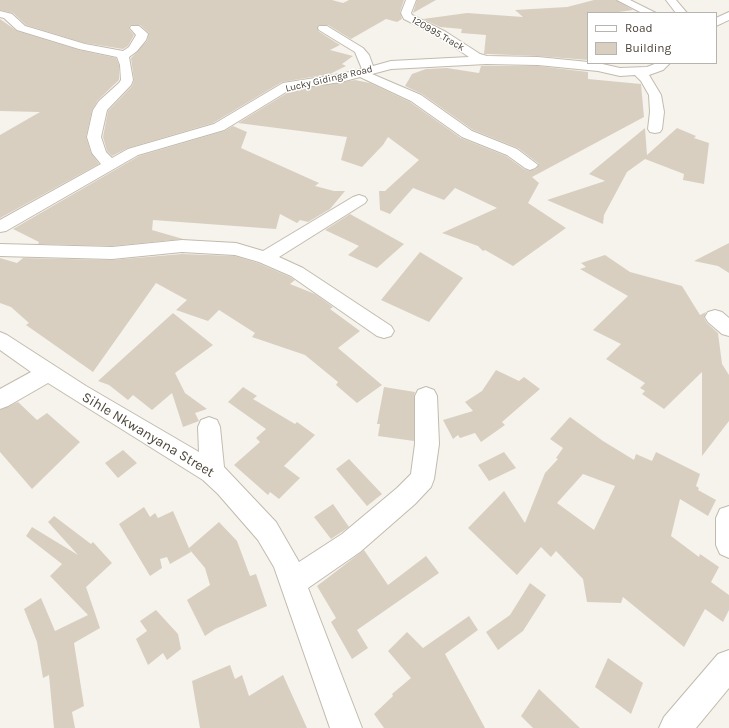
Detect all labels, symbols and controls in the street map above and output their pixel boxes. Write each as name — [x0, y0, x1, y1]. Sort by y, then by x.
legend — [587, 12, 717, 64]
street label: 120995 Track — [410, 14, 466, 54]
text: Road — [625, 21, 653, 35]
text: Building — [625, 41, 671, 55]
street label: Lucky Gidinga Road — [284, 63, 374, 95]
street label: Sihle Nkwanyana Street — [79, 389, 217, 481]

